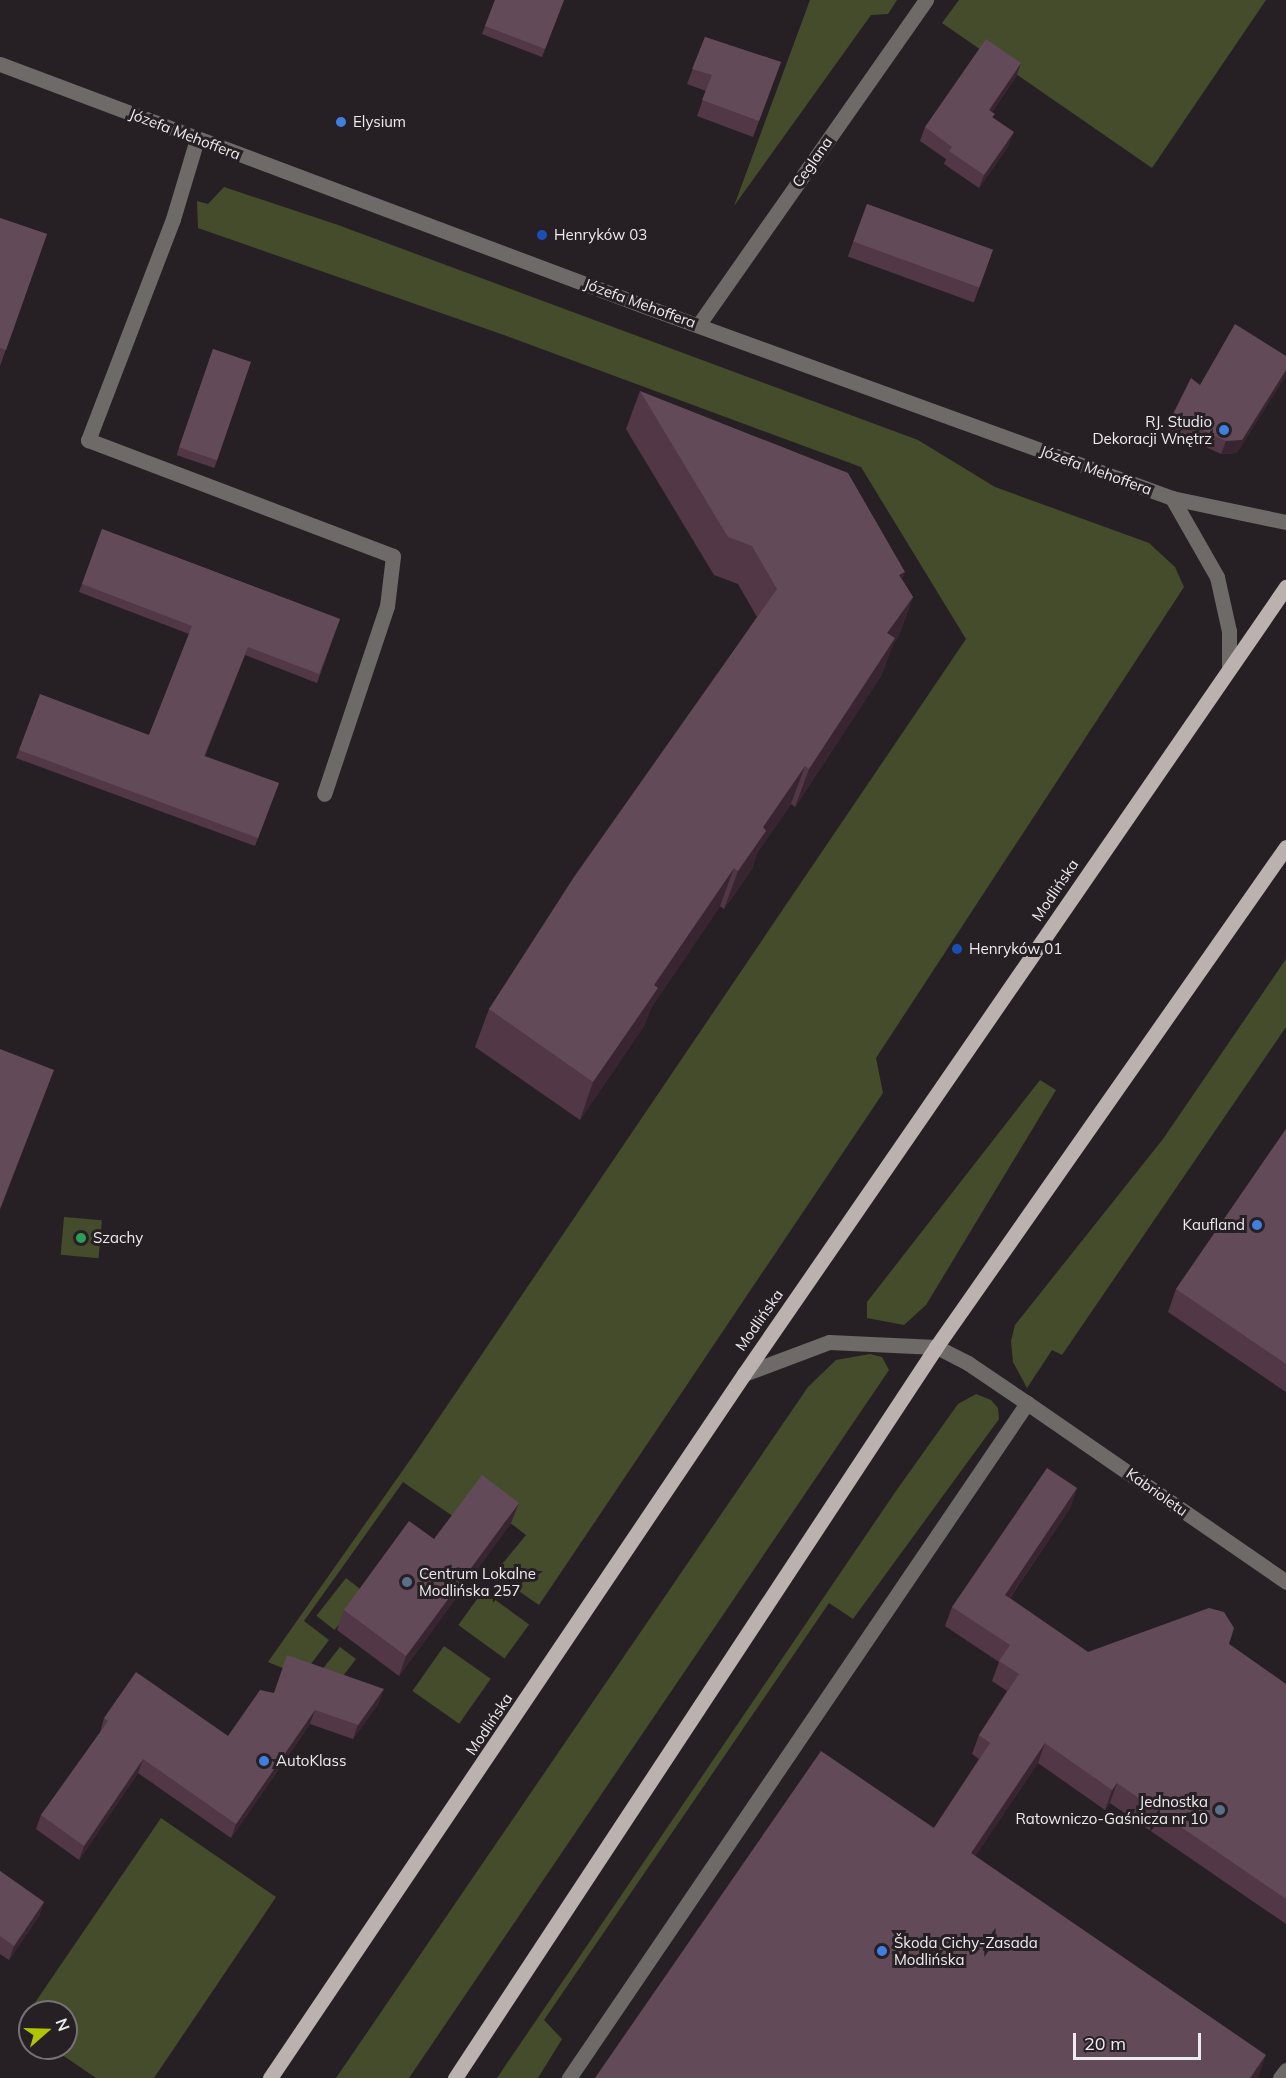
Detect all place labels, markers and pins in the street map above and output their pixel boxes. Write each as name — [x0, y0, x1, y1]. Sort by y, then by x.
place label: Elysium — [353, 113, 406, 131]
marker: Elysium — [334, 115, 348, 129]
place label: Henryków 03 — [554, 226, 647, 244]
marker: Henryków 03 — [535, 228, 549, 242]
place label: RJ. Studio Dekoracji Wnętrz — [1092, 412, 1212, 447]
marker: RJ. Studio Dekoracji Wnętrz — [1217, 423, 1231, 437]
place label: Henryków 01 — [969, 940, 1062, 958]
marker: Henryków 01 — [950, 942, 964, 956]
place label: Kaufland — [1182, 1216, 1245, 1234]
marker: Kaufland — [1250, 1218, 1264, 1232]
place label: Szachy — [93, 1229, 143, 1247]
marker: Szachy — [74, 1231, 88, 1245]
place label: Centrum Lokalne Modlińska 257 — [419, 1564, 536, 1599]
marker: Centrum Lokalne Modlińska 257 — [400, 1575, 414, 1589]
place label: AutoKlass — [276, 1752, 346, 1770]
marker: AutoKlass — [257, 1754, 271, 1768]
place label: Jednostka Ratowniczo-Gaśnicza nr 10 — [1015, 1792, 1208, 1827]
marker: Jednostka Ratowniczo-Gaśnicza nr 10 — [1213, 1803, 1227, 1817]
place label: Škoda Cichy-Zasada Modlińska — [894, 1933, 1038, 1968]
marker: Škoda Cichy-Zasada Modlińska — [875, 1944, 889, 1958]

